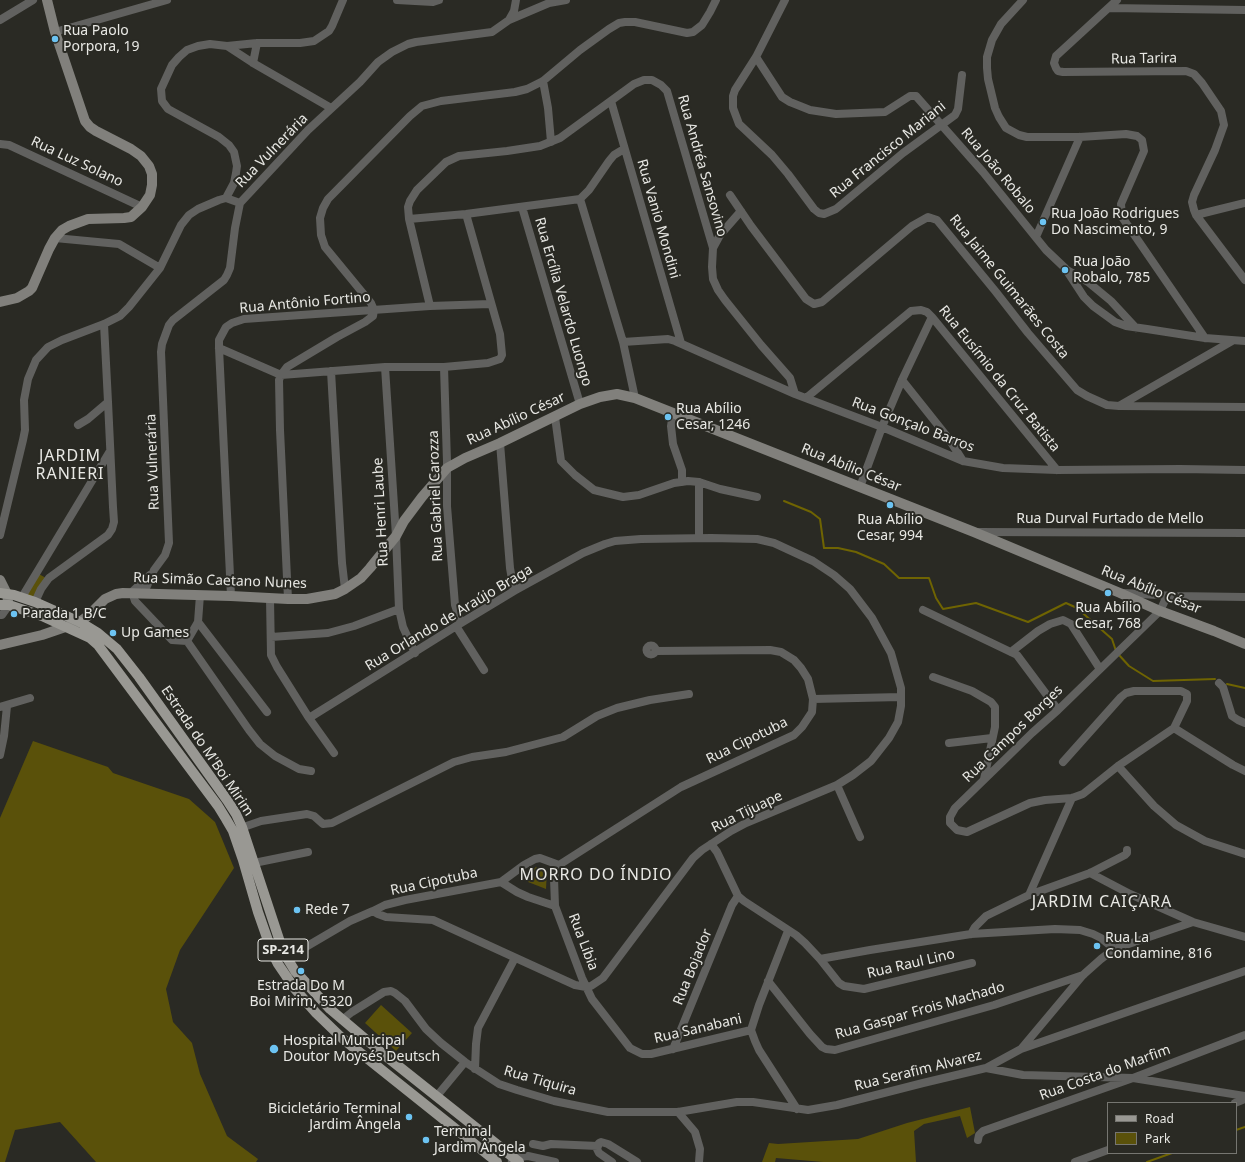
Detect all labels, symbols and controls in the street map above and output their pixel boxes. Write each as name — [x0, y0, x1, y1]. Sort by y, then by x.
place label: Rua Paolo Porpora, 19 — [63, 23, 140, 56]
marker: Rua Paolo Porpora, 19 — [50, 34, 60, 44]
street label: Rua Tarira — [1111, 50, 1177, 68]
street label: Rua Andréa Sansovino — [674, 93, 730, 239]
street label: Rua Francisco Mariani — [827, 98, 949, 202]
street label: Rua Vulnerária — [232, 110, 312, 192]
street label: Rua João Robalo — [957, 125, 1039, 217]
street label: Rua Luz Solano — [28, 133, 126, 191]
street label: Rua Vanio Mondini — [633, 157, 683, 281]
place label: Rua João Rodrigues Do Nascimento, 9 — [1051, 206, 1179, 238]
street label: Rua Jaime Guimarães Costa — [946, 211, 1072, 363]
street label: Rua Ercília Velardo Luongo — [531, 216, 595, 388]
marker: Rua João Rodrigues Do Nascimento, 9 — [1038, 217, 1048, 227]
place label: Rua João Robalo, 785 — [1073, 254, 1150, 286]
marker: Rua João Robalo, 785 — [1060, 265, 1070, 275]
street label: Rua Antônio Fortino — [239, 289, 371, 317]
street label: Rua Eusímio da Cruz Batista — [935, 303, 1063, 455]
street label: Rua Abílio César — [464, 389, 568, 449]
street label: Rua Gonçalo Barros — [849, 394, 977, 456]
place label: Rua Abílio Cesar, 1246 — [676, 401, 750, 434]
marker: Rua Abílio Cesar, 1246 — [663, 412, 673, 422]
street label: Rua Vulnerária — [143, 413, 163, 511]
street label: Rua Gabriel Carozza — [425, 430, 447, 562]
street label: Rua Abílio César — [799, 440, 903, 496]
district label: JARDIM RANIERI — [35, 446, 105, 484]
street label: Rua Henri Laube — [370, 457, 392, 567]
marker: Rua Abílio Cesar, 994 — [885, 500, 895, 510]
street label: Rua Durval Furtado de Mello — [1016, 511, 1204, 527]
place label: Rua Abílio Cesar, 994 — [857, 512, 923, 544]
street label: Rua Orlando de Araújo Braga — [362, 561, 536, 675]
street label: Rua Abílio César — [1099, 562, 1203, 618]
street label: Rua Simão Caetano Nunes — [133, 570, 307, 592]
marker: Rua Abílio Cesar, 768 — [1103, 588, 1113, 598]
place label: Rua Abílio Cesar, 768 — [1075, 600, 1141, 632]
place label: Parada 1 B/C — [22, 606, 107, 622]
marker: Parada 1 B/C — [9, 609, 19, 619]
place label: Up Games — [121, 625, 189, 641]
marker: Up Games — [108, 628, 118, 638]
street label: Rua Campos Borges — [960, 682, 1066, 786]
street label: Estrada do M'Boi Mirim — [157, 683, 257, 819]
street label: Rua Cipotuba — [704, 714, 790, 768]
street label: Rua Tijuape — [709, 788, 785, 836]
street label: Rua Cipotuba — [389, 865, 479, 899]
district label: MORRO DO ÍNDIO — [519, 865, 673, 885]
district label: JARDIM CAIÇARA — [1032, 892, 1172, 912]
place label: Rede 7 — [305, 902, 350, 918]
marker: Rede 7 — [292, 905, 302, 915]
street label: Rua Líbia — [564, 911, 602, 973]
street label: Rua Bojador — [670, 926, 716, 1008]
place label: Rua La Condamine, 816 — [1105, 930, 1212, 962]
road number: SP-214 — [258, 939, 308, 961]
marker: Rua La Condamine, 816 — [1092, 941, 1102, 951]
street label: Rua Raul Lino — [866, 946, 956, 982]
marker: Estrada Do M Boi Mirim, 5320 — [296, 966, 306, 976]
place label: Estrada Do M Boi Mirim, 5320 — [249, 978, 353, 1010]
street label: Rua Gaspar Frois Machado — [833, 979, 1007, 1043]
street label: Rua Sanabani — [652, 1011, 744, 1047]
place label: Hospital Municipal Doutor Moysés Deutsch — [283, 1033, 440, 1066]
street label: Rua Costa do Marfim — [1037, 1042, 1173, 1104]
marker: Hospital Municipal Doutor Moysés Deutsch — [268, 1043, 280, 1055]
street label: Rua Serafim Alvarez — [853, 1047, 983, 1095]
street label: Rua Tiquira — [502, 1063, 578, 1099]
place label: Bicicletário Terminal Jardim Ângela — [268, 1101, 401, 1134]
legend — [1107, 1102, 1237, 1154]
text: Road — [1145, 1110, 1174, 1127]
marker: Bicicletário Terminal Jardim Ângela — [404, 1112, 414, 1122]
place label: Terminal Jardim Ângela — [434, 1124, 526, 1156]
text: Park — [1145, 1130, 1170, 1147]
marker: Terminal Jardim Ângela — [421, 1135, 431, 1145]

